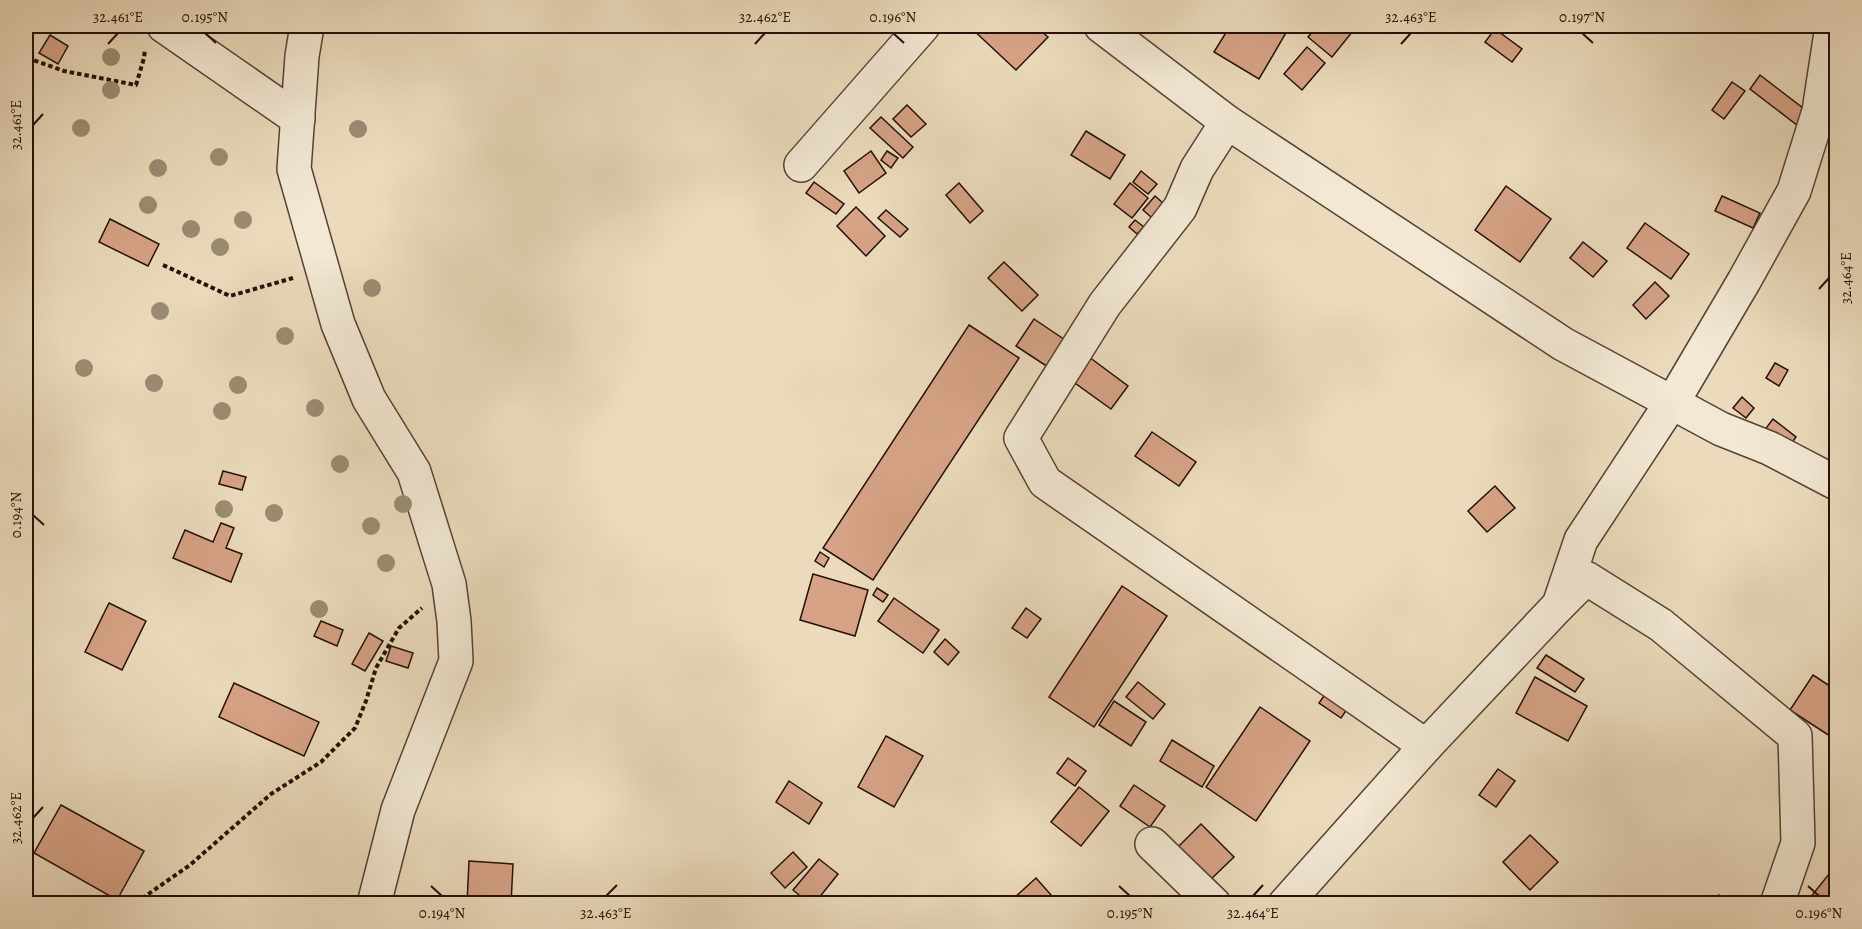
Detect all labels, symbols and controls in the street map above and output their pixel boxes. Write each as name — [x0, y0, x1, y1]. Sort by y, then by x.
text: 32.461°E — [93, 7, 143, 27]
text: 0.195°N — [182, 7, 228, 27]
text: 32.462°E — [739, 7, 791, 27]
text: 0.196°N — [870, 7, 917, 27]
text: 32.463°E — [1385, 7, 1437, 27]
text: 0.197°N — [1559, 7, 1605, 27]
text: 32.461°E — [6, 100, 26, 150]
text: 32.464°E — [1836, 252, 1856, 304]
text: 0.194°N — [6, 491, 26, 538]
text: 32.462°E — [6, 792, 26, 844]
text: 0.194°N — [419, 903, 466, 923]
text: 32.463°E — [580, 903, 632, 923]
text: 0.195°N — [1107, 903, 1153, 923]
text: 32.464°E — [1227, 903, 1279, 923]
text: 0.196°N — [1796, 903, 1843, 923]

